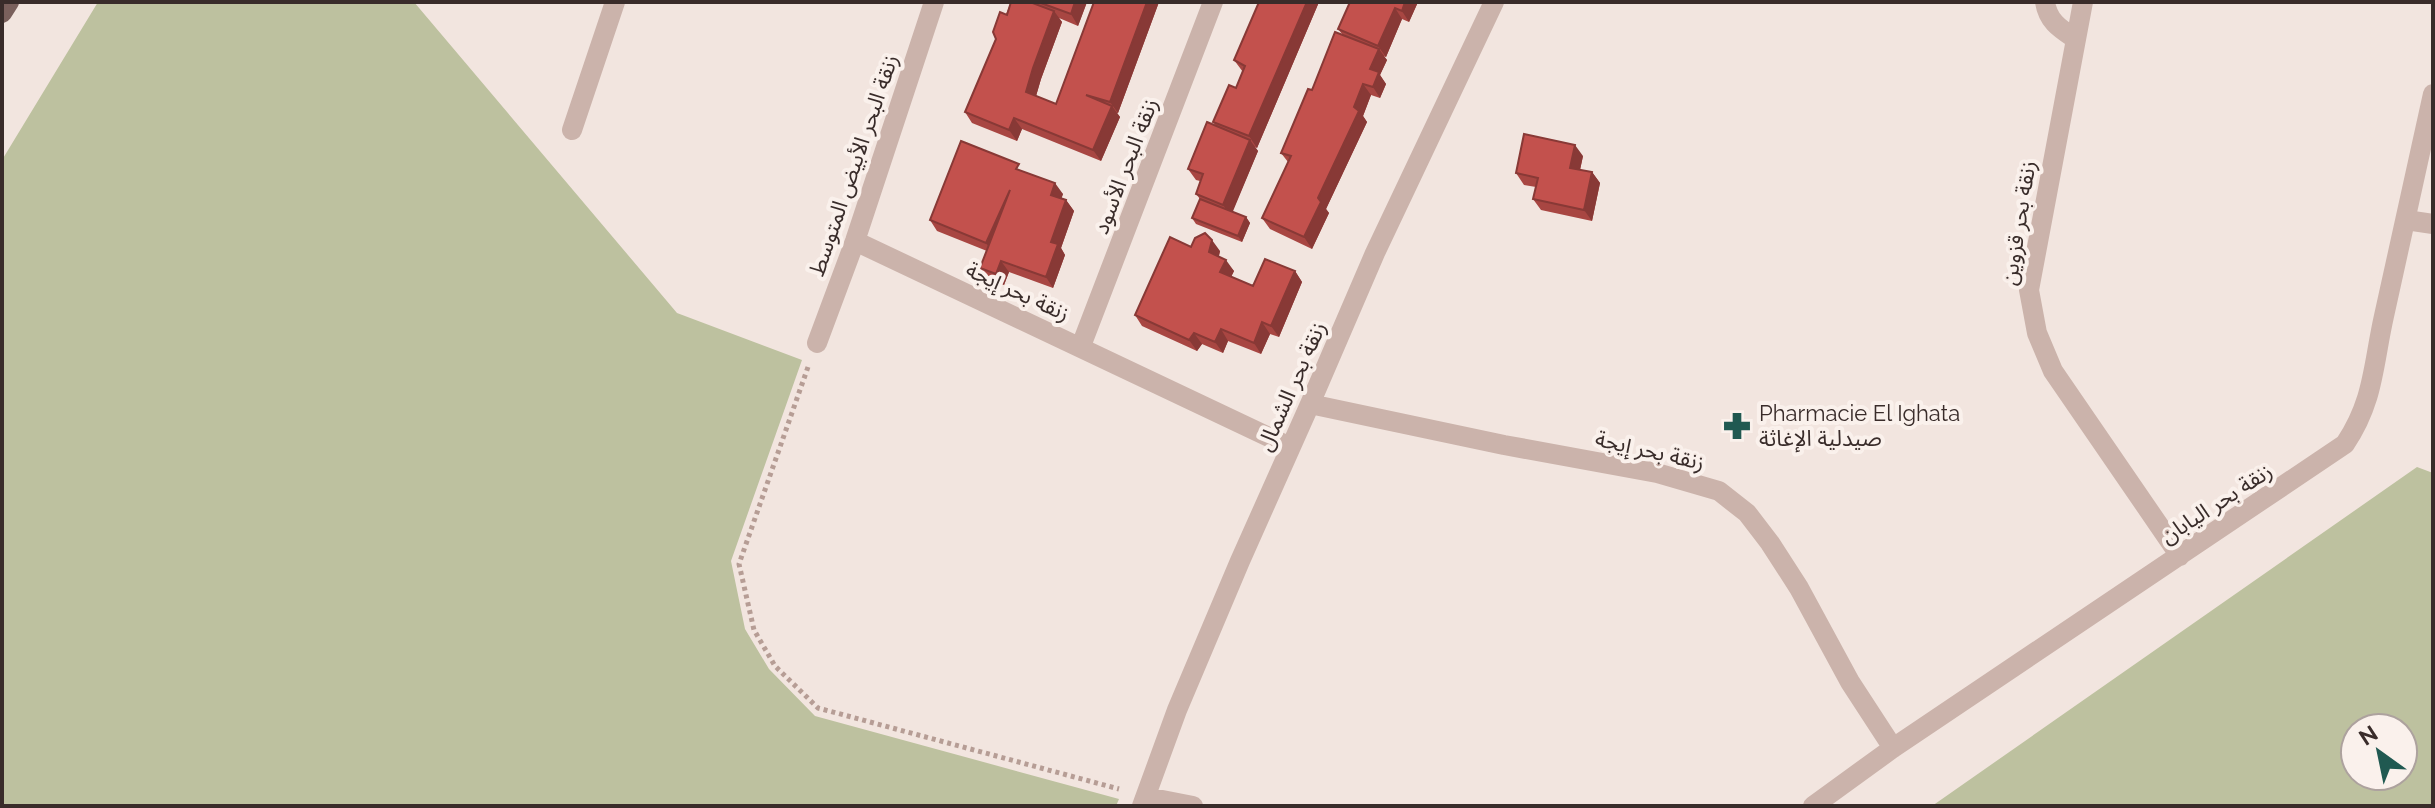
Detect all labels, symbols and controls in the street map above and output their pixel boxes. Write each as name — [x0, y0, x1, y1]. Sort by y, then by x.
street label: زنقة البحر الأبيض المتوسط — [803, 51, 904, 280]
street label: زنقة البحر الأسود — [1087, 94, 1164, 238]
street label: زنقة بحر قزوين — [1995, 159, 2042, 287]
street label: زنقة بحر إيجة — [961, 256, 1074, 328]
street label: زنقة بحر الشمال — [1251, 317, 1332, 455]
place label: Pharmacie El Ighata صيدلية الإغاثة — [1759, 400, 1960, 453]
pharmacy icon: Pharmacie El Ighata صيدلية الإغاثة — [1722, 411, 1752, 441]
street label: زنقة بحر إيجة — [1592, 425, 1707, 477]
street label: زنقة بحر اليابان — [2155, 457, 2277, 550]
north arrow — [2339, 712, 2419, 792]
text: N — [2354, 720, 2382, 751]

